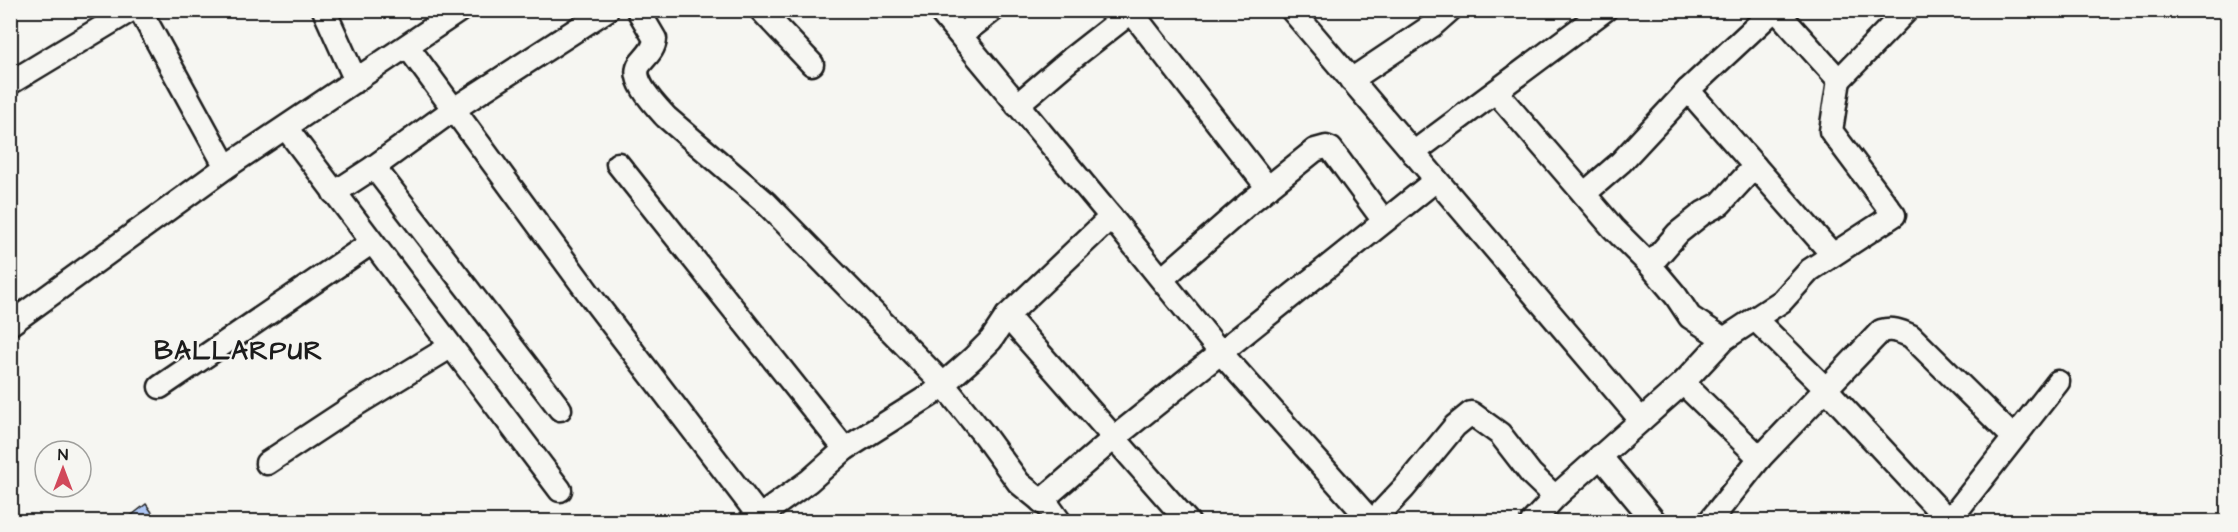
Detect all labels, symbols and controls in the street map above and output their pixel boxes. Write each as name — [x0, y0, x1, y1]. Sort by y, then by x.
district label: BALLARPUR — [154, 333, 324, 369]
north arrow — [33, 439, 93, 499]
text: N — [58, 444, 68, 466]

